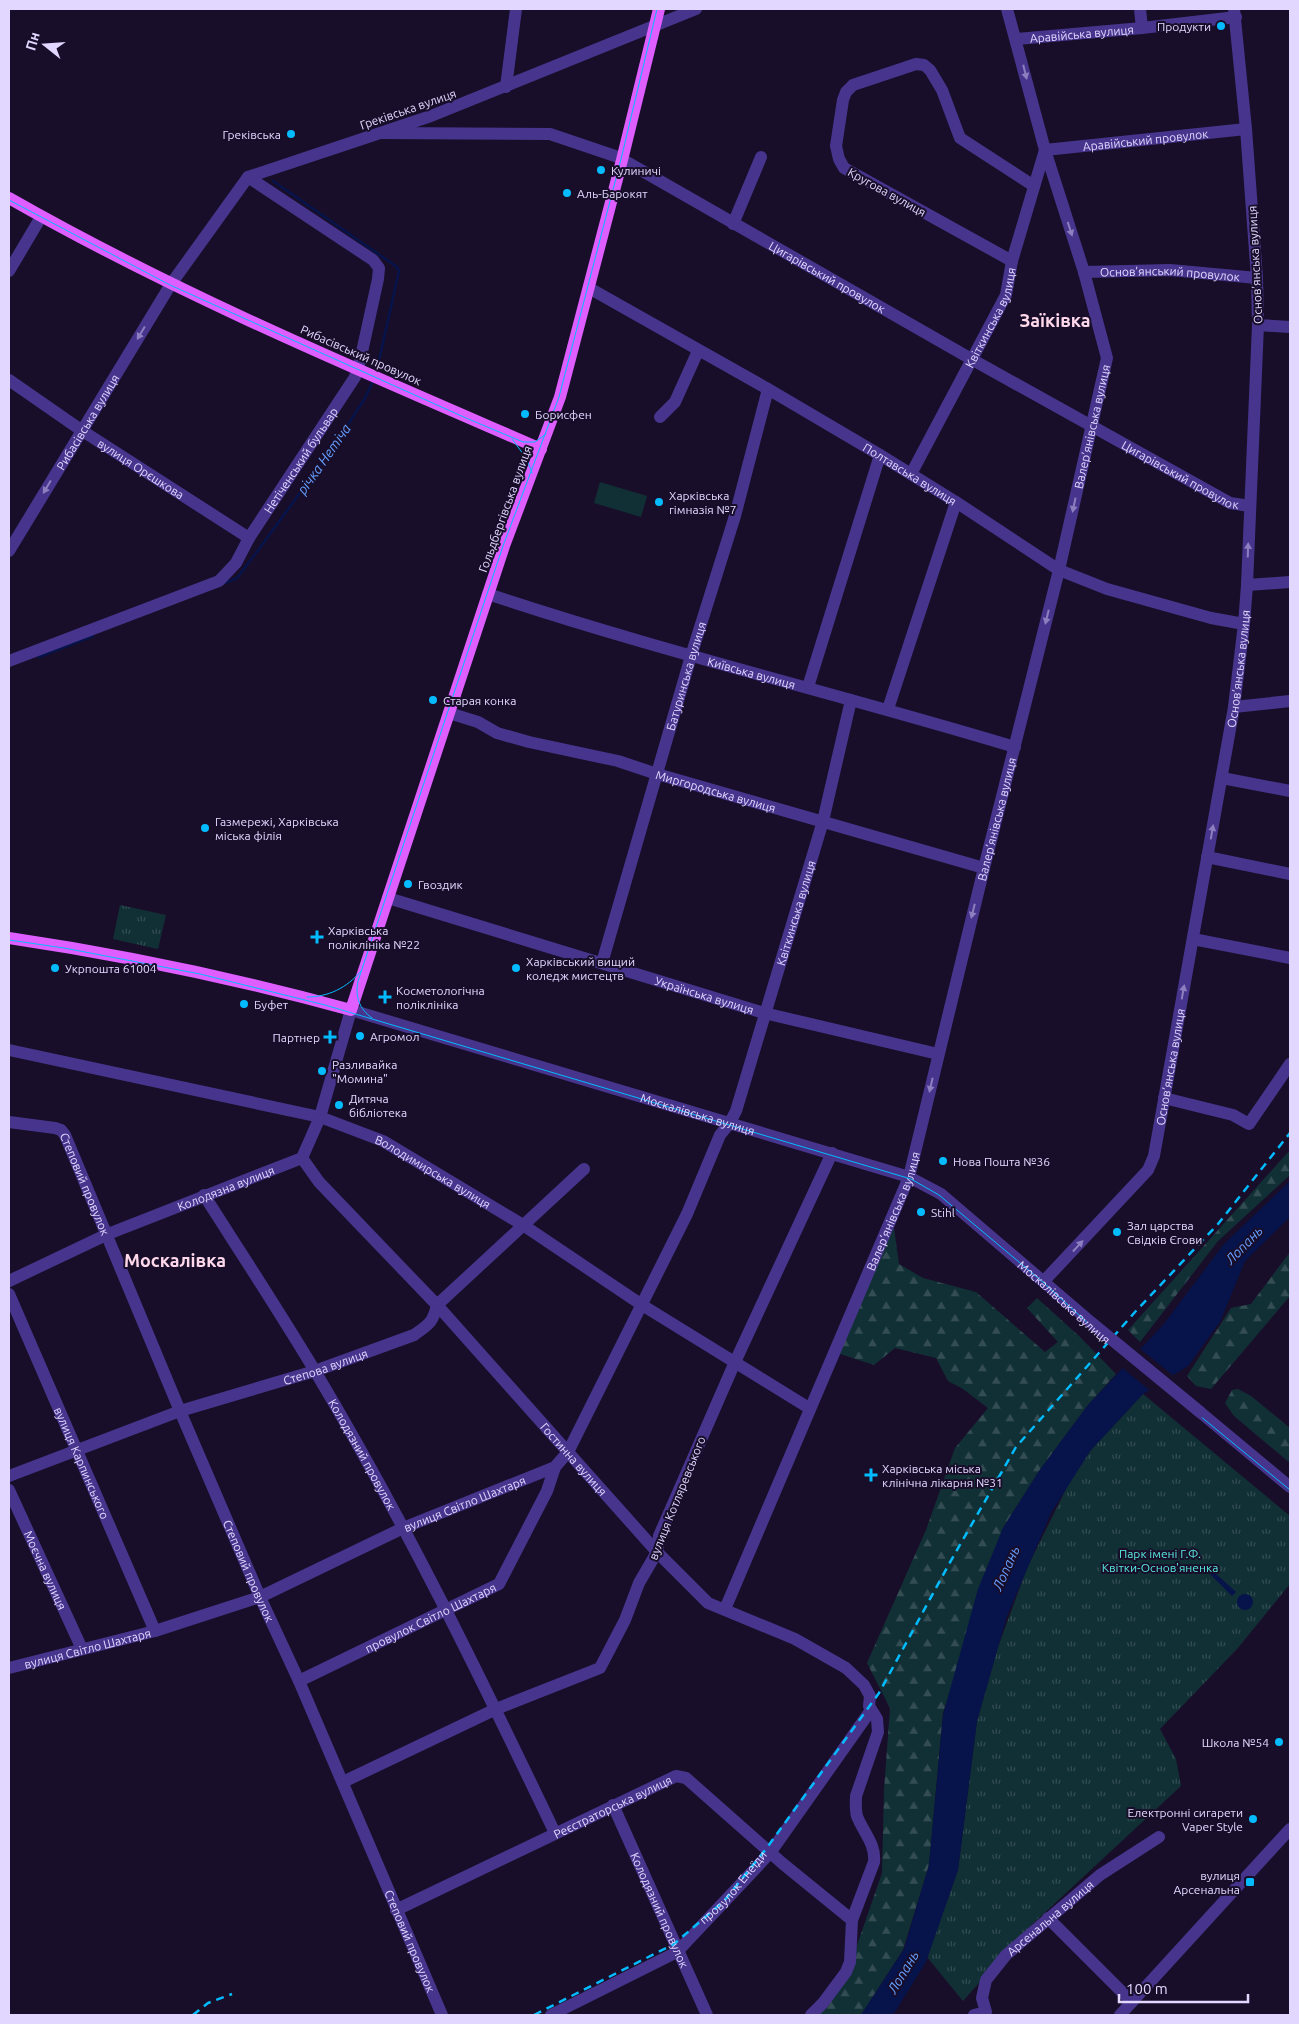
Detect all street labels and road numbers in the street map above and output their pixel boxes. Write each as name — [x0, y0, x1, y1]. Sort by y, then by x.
street label: Аравійська вулиця — [1029, 22, 1134, 44]
street label: Греківська вулиця — [358, 86, 458, 132]
street label: Аравійський провулок — [1082, 126, 1209, 153]
street label: Кругова вулиця — [846, 165, 928, 219]
street label: Основ’янська вулиця — [1245, 206, 1265, 324]
street label: Цигарівський провулок — [767, 238, 888, 315]
street label: Основ’янський провулок — [1100, 263, 1240, 283]
street label: Квіткинська вулиця — [962, 266, 1017, 370]
street label: Рибасівський провулок — [299, 322, 423, 388]
street label: Валер’янівська вулиця — [1071, 363, 1112, 490]
street label: Рибасівська вулиця — [53, 372, 121, 472]
street label: Нетіченський бульвар — [261, 405, 340, 515]
street label: вулиця Орєшкова — [95, 436, 187, 501]
street label: Цигарівський провулок — [1120, 438, 1240, 511]
street label: Полтавська вулиця — [861, 440, 959, 507]
street label: Гольдбергівська вулиця — [476, 444, 534, 574]
street label: Основ’янська вулиця — [1224, 609, 1252, 728]
street label: Батуринська вулиця — [663, 620, 708, 732]
street label: Київська вулиця — [706, 654, 797, 691]
street label: Валер’янівська вулиця — [975, 756, 1018, 882]
street label: Миргородська вулиця — [654, 768, 777, 814]
street label: Квіткинська вулиця — [774, 859, 817, 967]
street label: Українська вулиця — [654, 974, 756, 1016]
street label: Основ’янська вулиця — [1153, 1007, 1187, 1126]
street label: Москалівська вулиця — [639, 1091, 756, 1137]
street label: Степовий провулок — [58, 1131, 112, 1237]
street label: Володимирська вулиця — [373, 1132, 493, 1211]
street label: Валер’янівська вулиця — [863, 1150, 921, 1272]
street label: Колодязна вулиця — [175, 1163, 276, 1213]
street label: Москалівська вулиця — [1016, 1258, 1113, 1346]
street label: Степова вулиця — [282, 1346, 369, 1387]
street label: Колодязний провулок — [326, 1397, 399, 1512]
street label: вулиця Карпинського — [52, 1405, 112, 1521]
street label: Гостинна вулиця — [538, 1420, 610, 1498]
street label: вулиця Котляревського — [646, 1434, 708, 1562]
street label: вулиця Світло Шахтаря — [402, 1473, 527, 1534]
street label: Степовий провулок — [221, 1518, 277, 1624]
street label: Моєчна вулиця — [22, 1528, 69, 1611]
street label: провулок Світло Шахтаря — [363, 1580, 498, 1655]
street label: вулиця Світло Шахтаря — [23, 1626, 152, 1670]
street label: Реєстраторська вулиця — [551, 1773, 674, 1840]
street label: провулок Енеїди — [696, 1848, 769, 1926]
street label: Колодязний провулок — [629, 1850, 691, 1970]
street label: Арсенальна вулиця — [1004, 1877, 1096, 1958]
street label: Степовий провулок — [383, 1888, 438, 1994]

